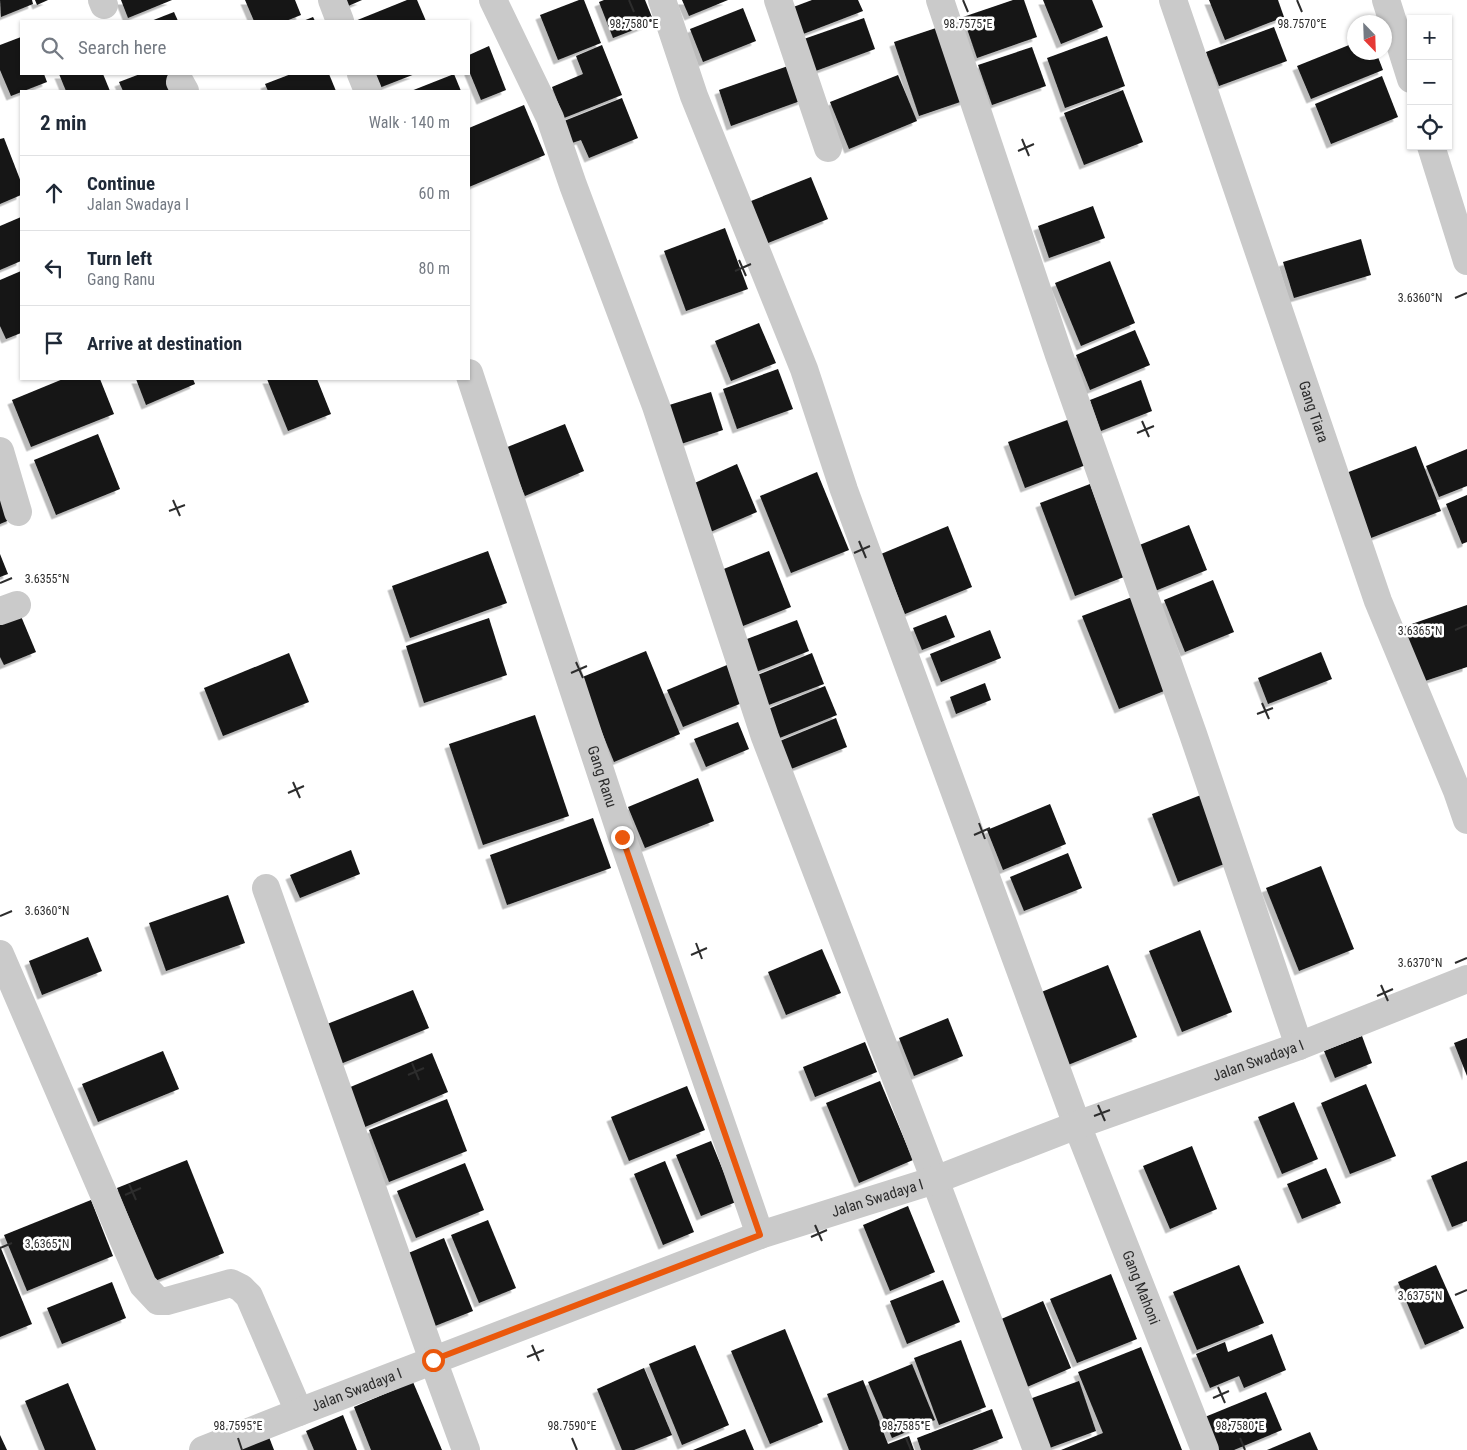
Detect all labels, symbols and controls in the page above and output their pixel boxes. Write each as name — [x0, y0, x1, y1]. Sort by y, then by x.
north arrow — [1347, 15, 1392, 60]
map controls — [1407, 15, 1452, 150]
button: + — [1407, 15, 1452, 60]
text: 98.7580°E — [609, 17, 659, 31]
text: 98.7575°E — [943, 17, 993, 31]
text: 98.7570°E — [1277, 17, 1327, 31]
search box — [20, 20, 470, 75]
icon: search — [38, 34, 66, 62]
text: Search here — [78, 36, 166, 59]
button: − — [1407, 60, 1452, 105]
button: locate — [1407, 105, 1452, 150]
text: 2 min — [40, 111, 87, 135]
text: Walk · 140 m — [369, 113, 450, 132]
text: Continue — [87, 172, 155, 195]
icon: ahead — [40, 179, 68, 207]
text: 60 m — [418, 184, 450, 203]
text: Jalan Swadaya I — [87, 195, 189, 214]
text: Turn left — [87, 247, 152, 270]
icon: left — [40, 254, 68, 282]
text: 80 m — [418, 259, 450, 278]
text: Gang Ranu — [87, 270, 155, 289]
text: 3.6360°N — [1398, 291, 1442, 305]
icon: arrive — [40, 329, 68, 357]
text: Arrive at destination — [87, 332, 242, 355]
street label: Gang Tiara — [1295, 379, 1332, 445]
text: 3.6355°N — [25, 572, 69, 586]
text: 3.6365°N — [1398, 624, 1442, 638]
street label: Gang Ranu — [584, 743, 621, 810]
route end — [611, 826, 634, 849]
text: 3.6360°N — [25, 904, 69, 918]
text: 3.6370°N — [1398, 956, 1442, 970]
street label: Jalan Swadaya I — [1210, 1036, 1306, 1085]
street label: Jalan Swadaya I — [829, 1175, 926, 1221]
text: 3.6365°N — [25, 1237, 69, 1251]
street label: Gang Mahoni — [1118, 1248, 1164, 1327]
text: 3.6375°N — [1398, 1289, 1442, 1303]
route start — [422, 1349, 445, 1372]
street label: Jalan Swadaya I — [309, 1364, 404, 1415]
text: 98.7595°E — [213, 1419, 263, 1433]
text: 98.7590°E — [547, 1419, 597, 1433]
text: 98.7585°E — [881, 1419, 931, 1433]
text: 98.7580°E — [1215, 1419, 1265, 1433]

